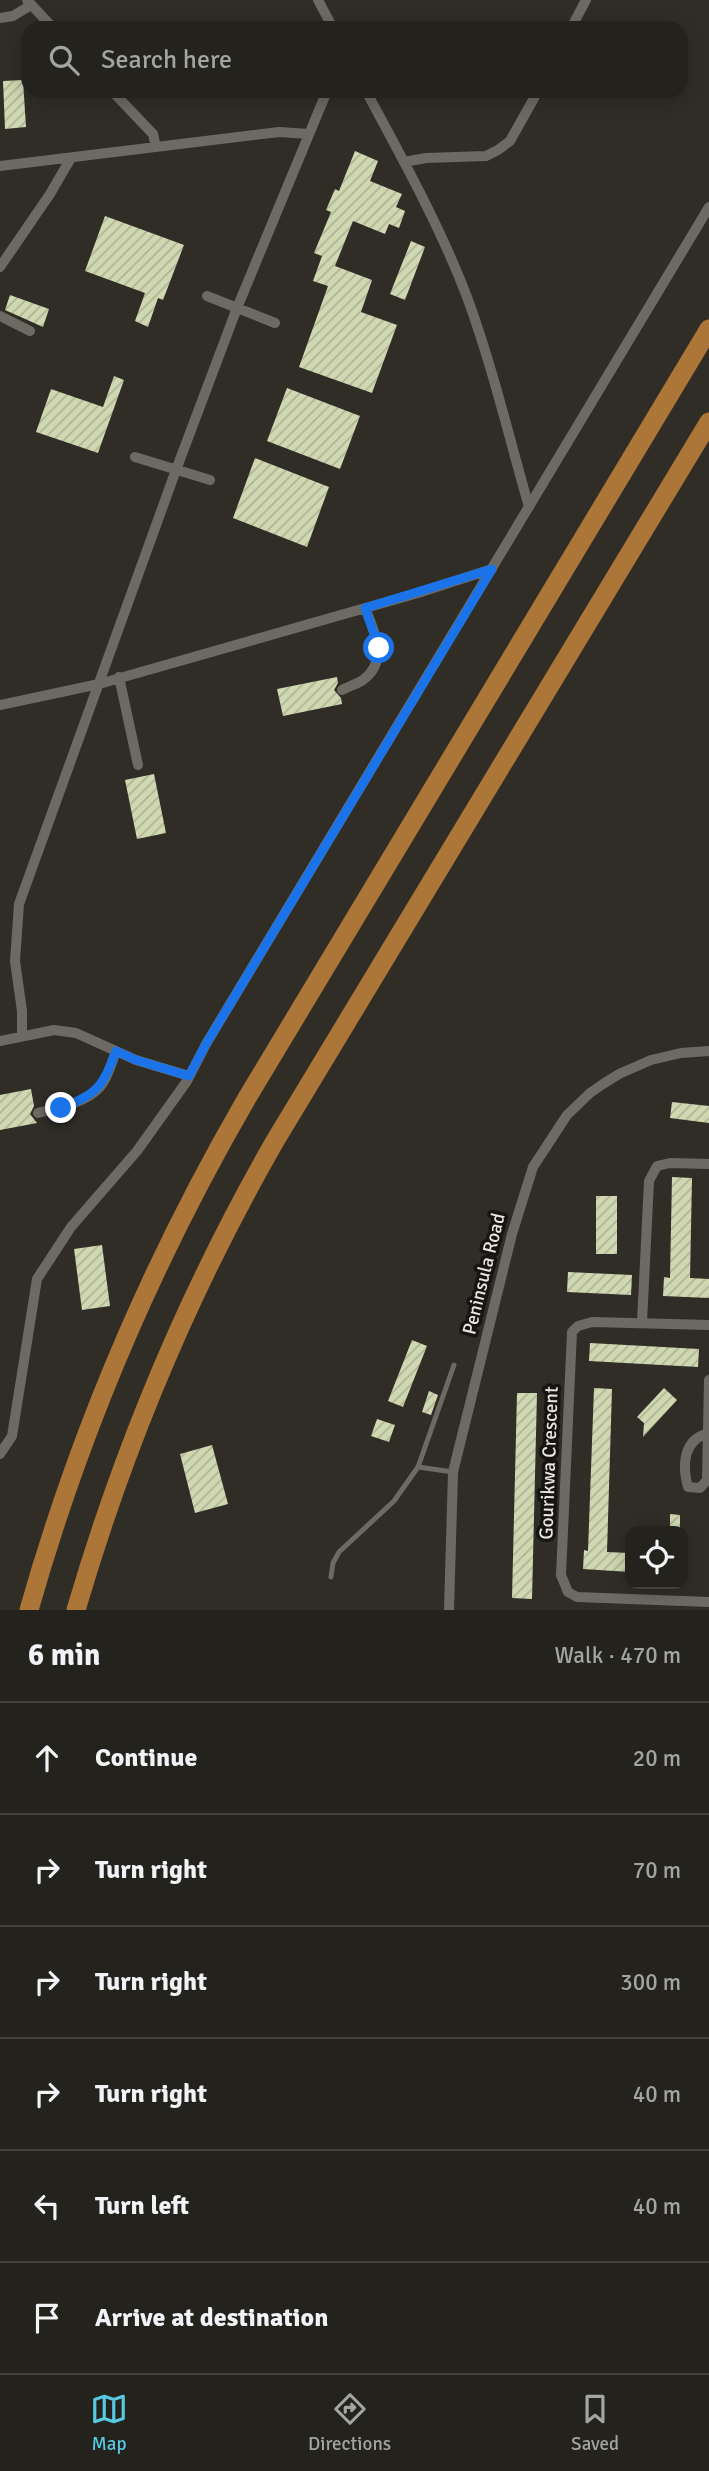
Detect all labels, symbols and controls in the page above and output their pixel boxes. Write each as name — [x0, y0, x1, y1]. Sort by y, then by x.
search box — [21, 21, 688, 98]
icon: search — [45, 41, 83, 79]
text: Search here — [101, 44, 232, 76]
route start — [363, 632, 394, 663]
route end — [45, 1092, 76, 1123]
street label: Peninsula Road — [457, 1211, 511, 1337]
street label: Gourikwa Crescent — [534, 1386, 564, 1540]
map controls — [625, 1526, 688, 1589]
button: locate — [625, 1526, 688, 1589]
text: 6 min — [28, 1637, 100, 1674]
text: Walk · 470 m — [555, 1641, 681, 1670]
icon: ahead — [28, 1739, 66, 1777]
text: Continue — [95, 1742, 197, 1774]
text: 20 m — [633, 1744, 681, 1773]
icon: right — [28, 1851, 66, 1889]
text: Turn right — [95, 1854, 207, 1886]
text: 70 m — [633, 1856, 681, 1885]
icon: right — [28, 1963, 66, 2001]
text: Turn right — [95, 1966, 207, 1998]
text: 300 m — [620, 1968, 681, 1997]
icon: right — [28, 2075, 66, 2113]
text: Turn right — [95, 2078, 207, 2110]
text: 40 m — [633, 2080, 681, 2109]
icon: left — [28, 2187, 66, 2225]
text: Turn left — [95, 2190, 189, 2222]
text: 40 m — [633, 2192, 681, 2221]
icon: arrive — [28, 2299, 66, 2337]
text: Arrive at destination — [95, 2302, 328, 2334]
tab: Map — [90, 2390, 128, 2456]
tab: Directions — [308, 2390, 391, 2456]
tab: Saved — [571, 2390, 619, 2456]

